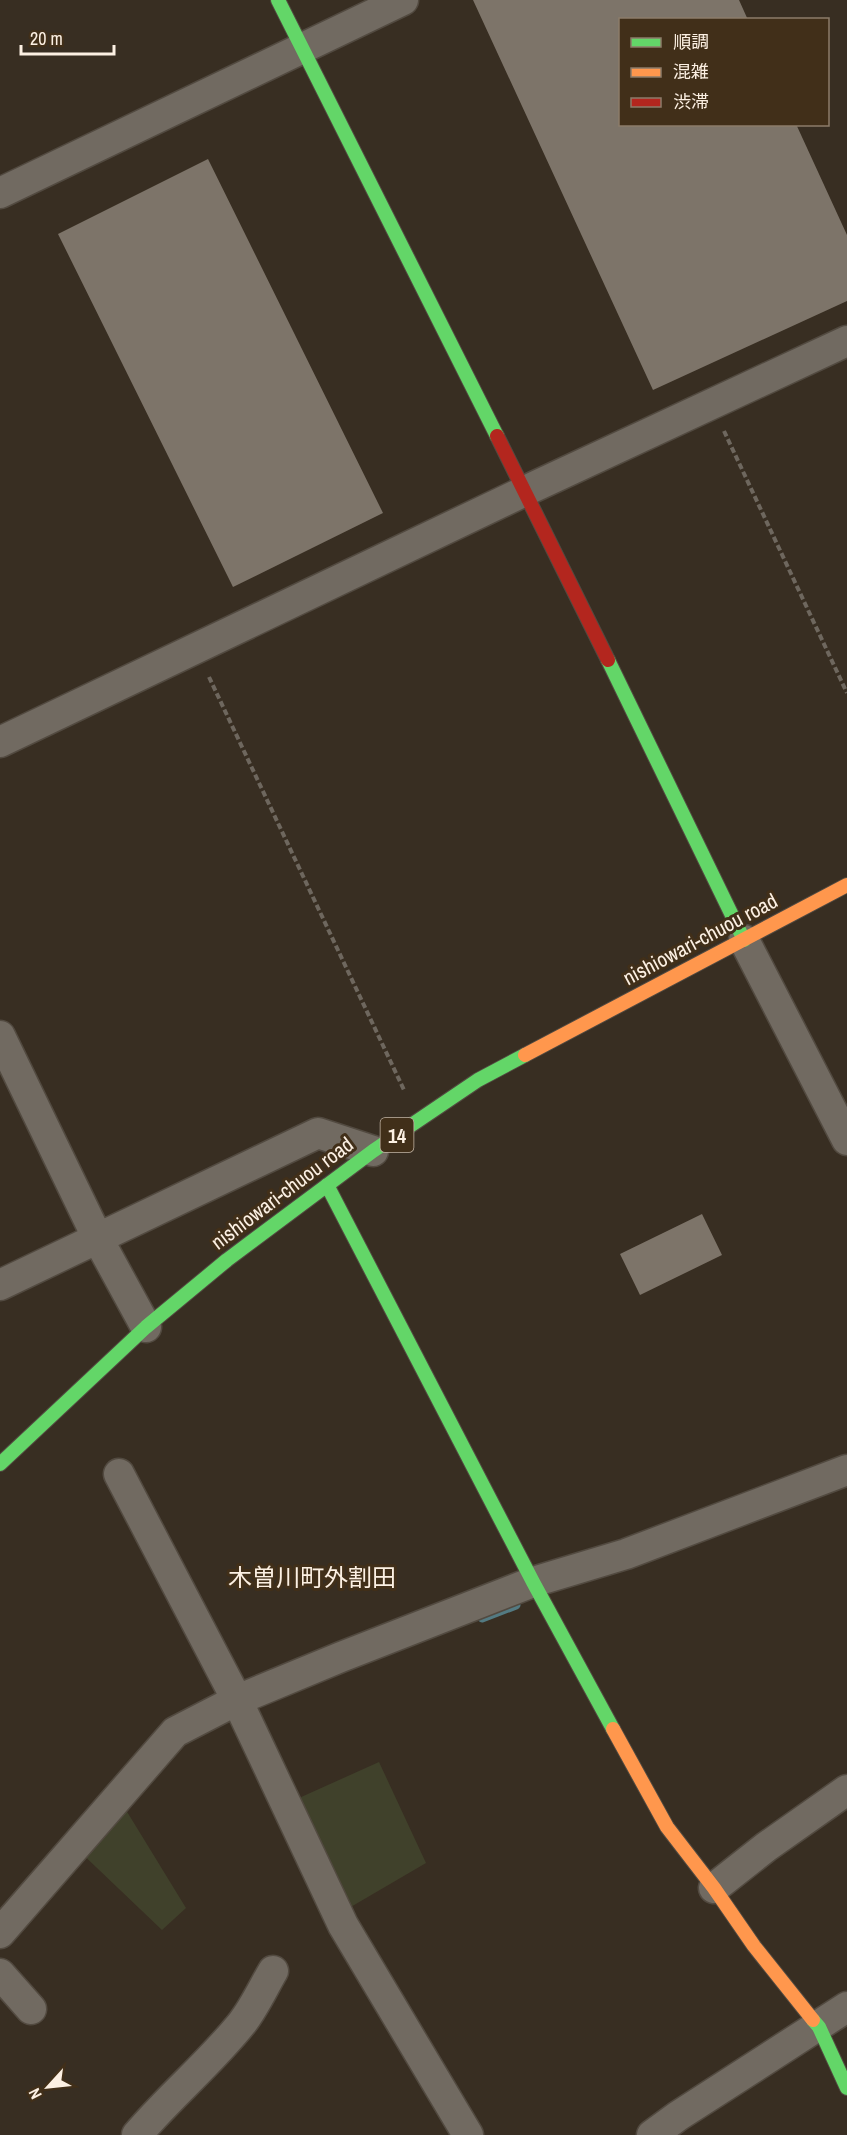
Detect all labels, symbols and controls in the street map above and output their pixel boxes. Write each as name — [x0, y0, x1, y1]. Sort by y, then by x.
scale bar — [21, 18, 114, 56]
legend — [619, 18, 829, 126]
text: 20 m — [30, 26, 63, 51]
text: 順調 — [673, 29, 709, 54]
text: 混雑 — [673, 59, 709, 84]
text: 渋滞 — [673, 89, 709, 114]
street label: nishiowari-chuou road — [618, 886, 782, 992]
road number: 14 — [380, 1118, 414, 1152]
street label: nishiowari-chuou road — [205, 1130, 359, 1256]
district label: 木曽川町外割田 — [228, 1561, 396, 1593]
north arrow — [18, 2057, 78, 2117]
text: N — [23, 2085, 47, 2103]

